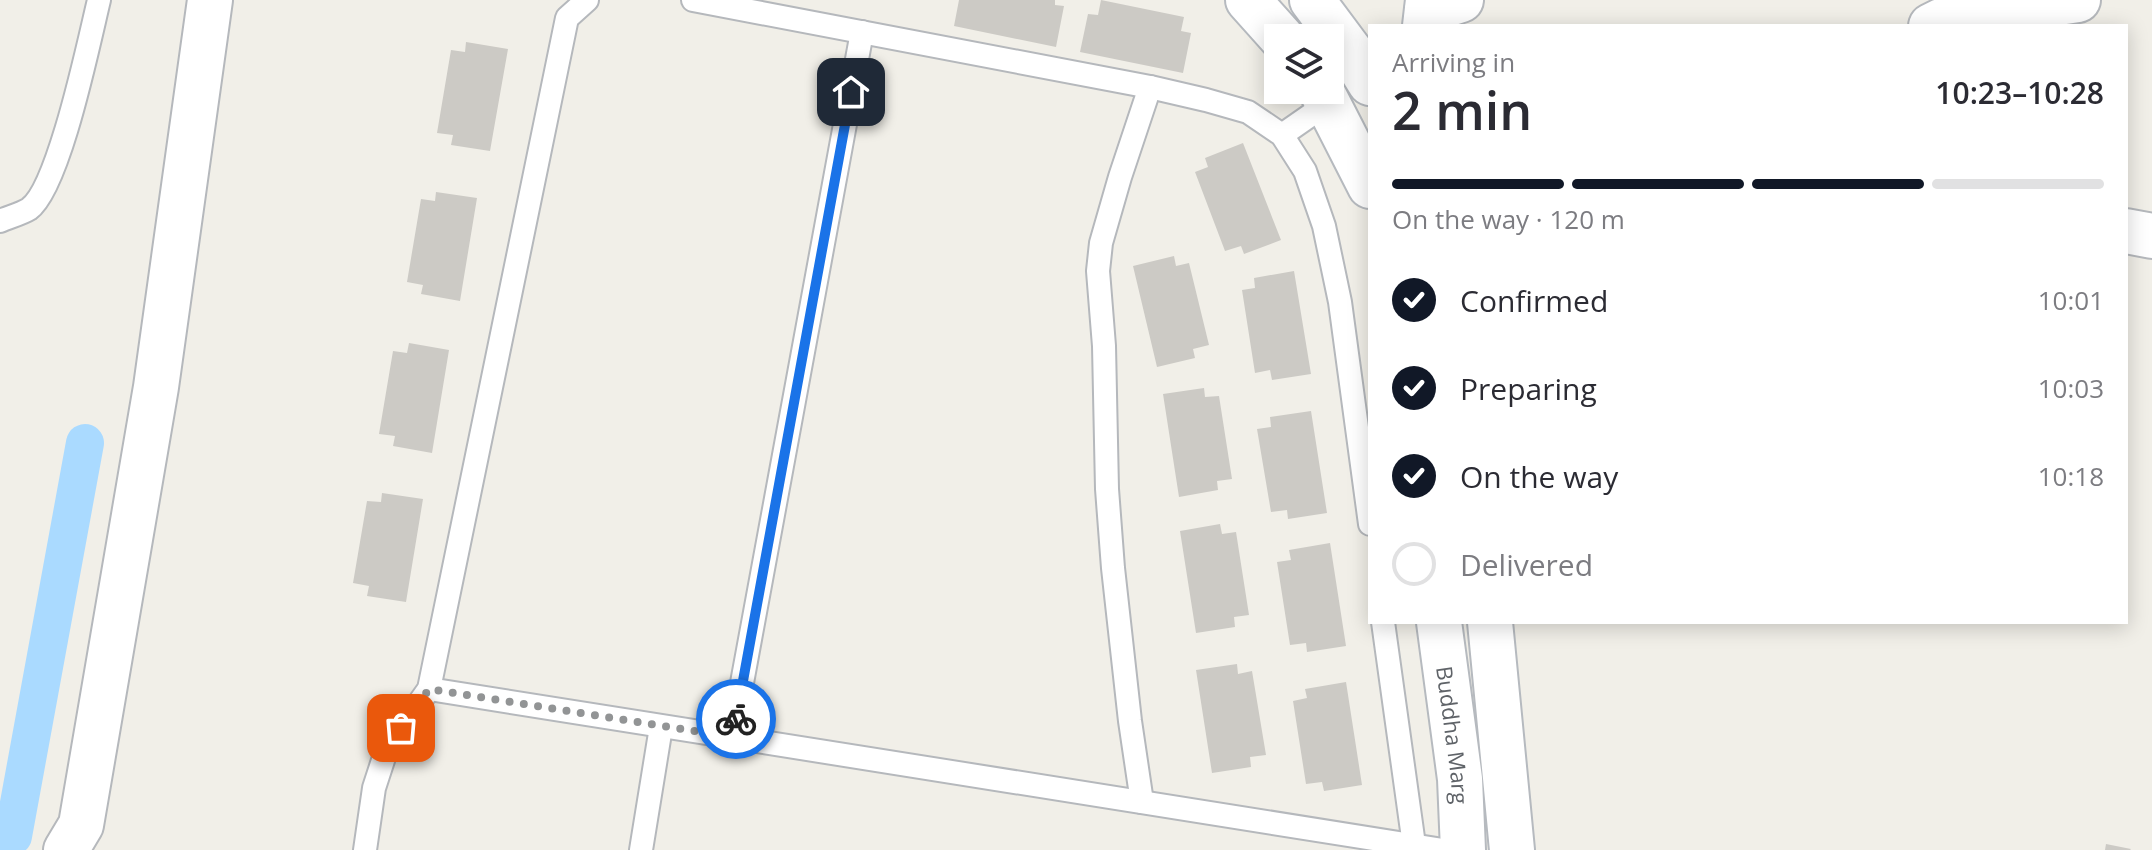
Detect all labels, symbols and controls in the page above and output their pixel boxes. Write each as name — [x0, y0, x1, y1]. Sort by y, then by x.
map controls — [1264, 24, 1344, 104]
button: layers — [1264, 24, 1344, 104]
text: Arriving in — [1392, 44, 1515, 80]
pin — [817, 58, 885, 126]
icon: home — [829, 70, 873, 114]
text: 10:23–10:28 — [1935, 72, 2104, 113]
text: 2 min — [1392, 74, 1532, 145]
text: On the way · 120 m — [1392, 201, 1625, 237]
icon: check — [1392, 278, 1436, 322]
text: Confirmed — [1460, 280, 1608, 321]
text: 10:01 — [2038, 282, 2104, 318]
icon: check — [1392, 366, 1436, 410]
text: Preparing — [1460, 368, 1597, 409]
text: 10:03 — [2038, 370, 2104, 406]
icon: check — [1392, 454, 1436, 498]
text: On the way — [1460, 456, 1618, 497]
text: 10:18 — [2038, 458, 2104, 494]
text: Delivered — [1460, 544, 1593, 585]
street label: Buddha Marg — [1430, 664, 1476, 805]
courier — [696, 679, 776, 759]
pin — [367, 694, 435, 762]
icon: bike — [714, 697, 758, 741]
icon: bag — [379, 706, 423, 750]

